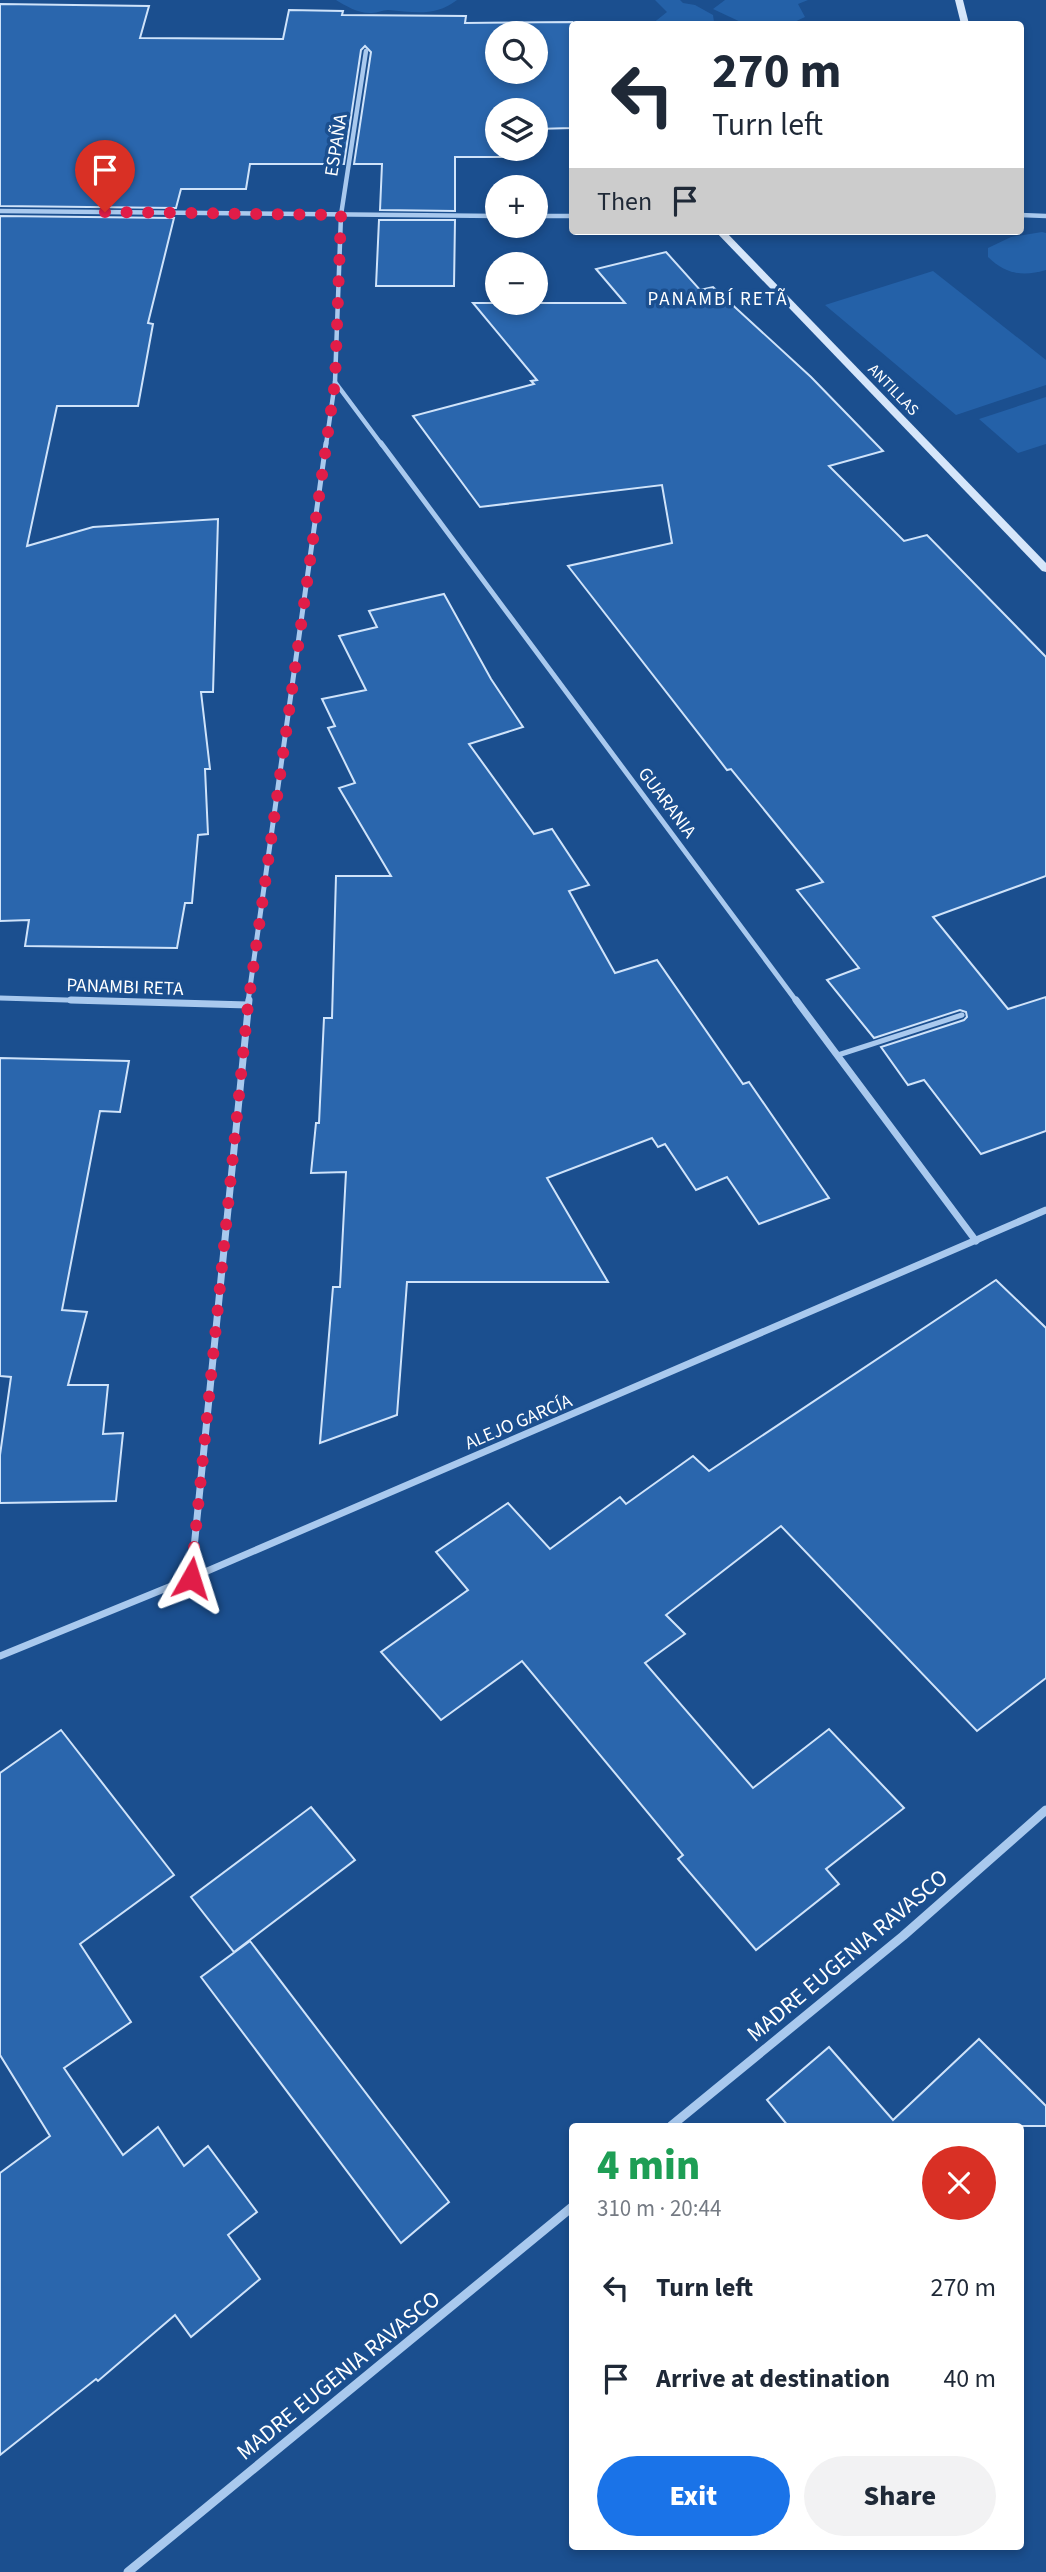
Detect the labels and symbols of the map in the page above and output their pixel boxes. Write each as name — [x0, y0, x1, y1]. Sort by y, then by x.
street label: ESPAÑA — [318, 111, 355, 178]
pin — [75, 140, 135, 212]
district label: PANAMBÍ RETÃ — [647, 286, 789, 313]
street label: ANTILLAS — [863, 359, 924, 421]
street label: GUARANIA — [631, 762, 703, 845]
street label: PANAMBI RETA — [66, 972, 185, 1003]
street label: ALEJO GARCÍA — [461, 1387, 577, 1457]
position arrow — [154, 1541, 228, 1615]
street label: MADRE EUGENIA RAVASCO — [740, 1861, 955, 2050]
street label: MADRE EUGENIA RAVASCO — [229, 2283, 447, 2468]

